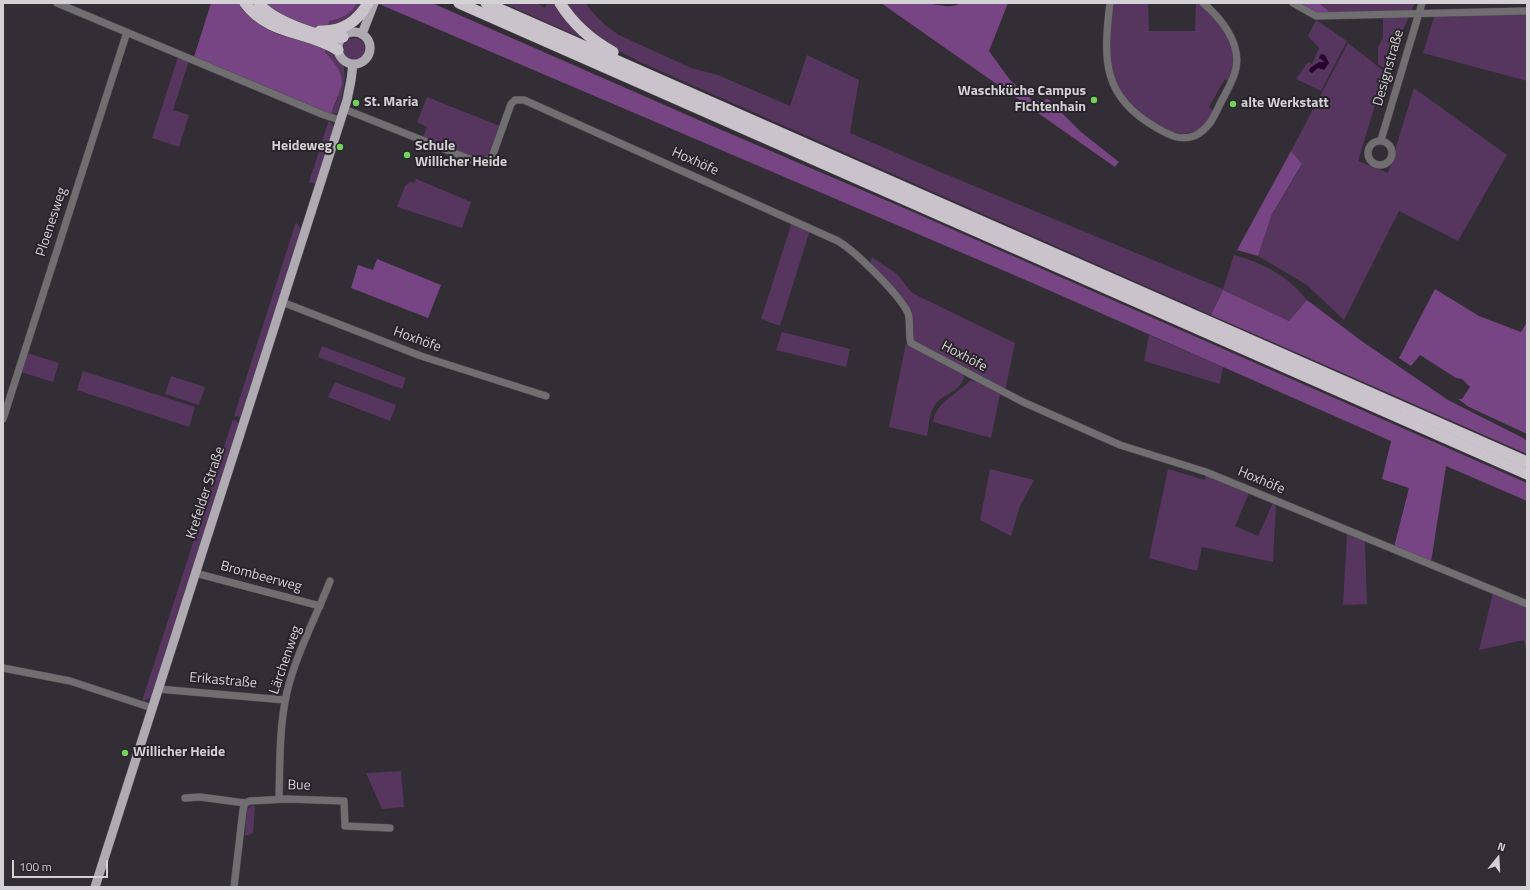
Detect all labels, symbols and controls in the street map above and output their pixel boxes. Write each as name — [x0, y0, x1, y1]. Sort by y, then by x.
street label: Designstraße — [1370, 28, 1408, 108]
place label: Waschküche Campus FIchtenhain — [958, 84, 1086, 116]
place label: St. Maria — [364, 95, 418, 111]
marker: Waschküche Campus FIchtenhain — [1089, 95, 1099, 105]
place label: alte Werkstatt — [1241, 96, 1329, 112]
marker: St. Maria — [351, 98, 361, 108]
marker: alte Werkstatt — [1228, 99, 1238, 109]
place label: Heideweg — [272, 139, 332, 155]
place label: Schule Willicher Heide — [415, 139, 507, 172]
marker: Heideweg — [335, 142, 345, 152]
street label: Hoxhöfe — [669, 144, 721, 180]
marker: Schule Willicher Heide — [402, 150, 412, 160]
street label: Ploenesweg — [33, 185, 71, 259]
street label: Hoxhöfe — [391, 324, 443, 356]
street label: Hoxhöfe — [938, 338, 990, 376]
street label: Krefelder Straße — [183, 445, 229, 541]
street label: Hoxhöfe — [1235, 464, 1287, 498]
street label: Brombeerweg — [218, 558, 304, 596]
street label: Lärchenweg — [266, 623, 306, 697]
street label: Erikastraße — [189, 670, 257, 692]
place label: Willicher Heide — [133, 745, 225, 761]
marker: Willicher Heide — [120, 748, 130, 758]
street label: Bue — [287, 777, 311, 795]
north arrow — [1478, 838, 1518, 878]
text: N — [1496, 838, 1508, 855]
scale bar — [14, 852, 110, 878]
text: 100 m — [19, 857, 52, 876]

